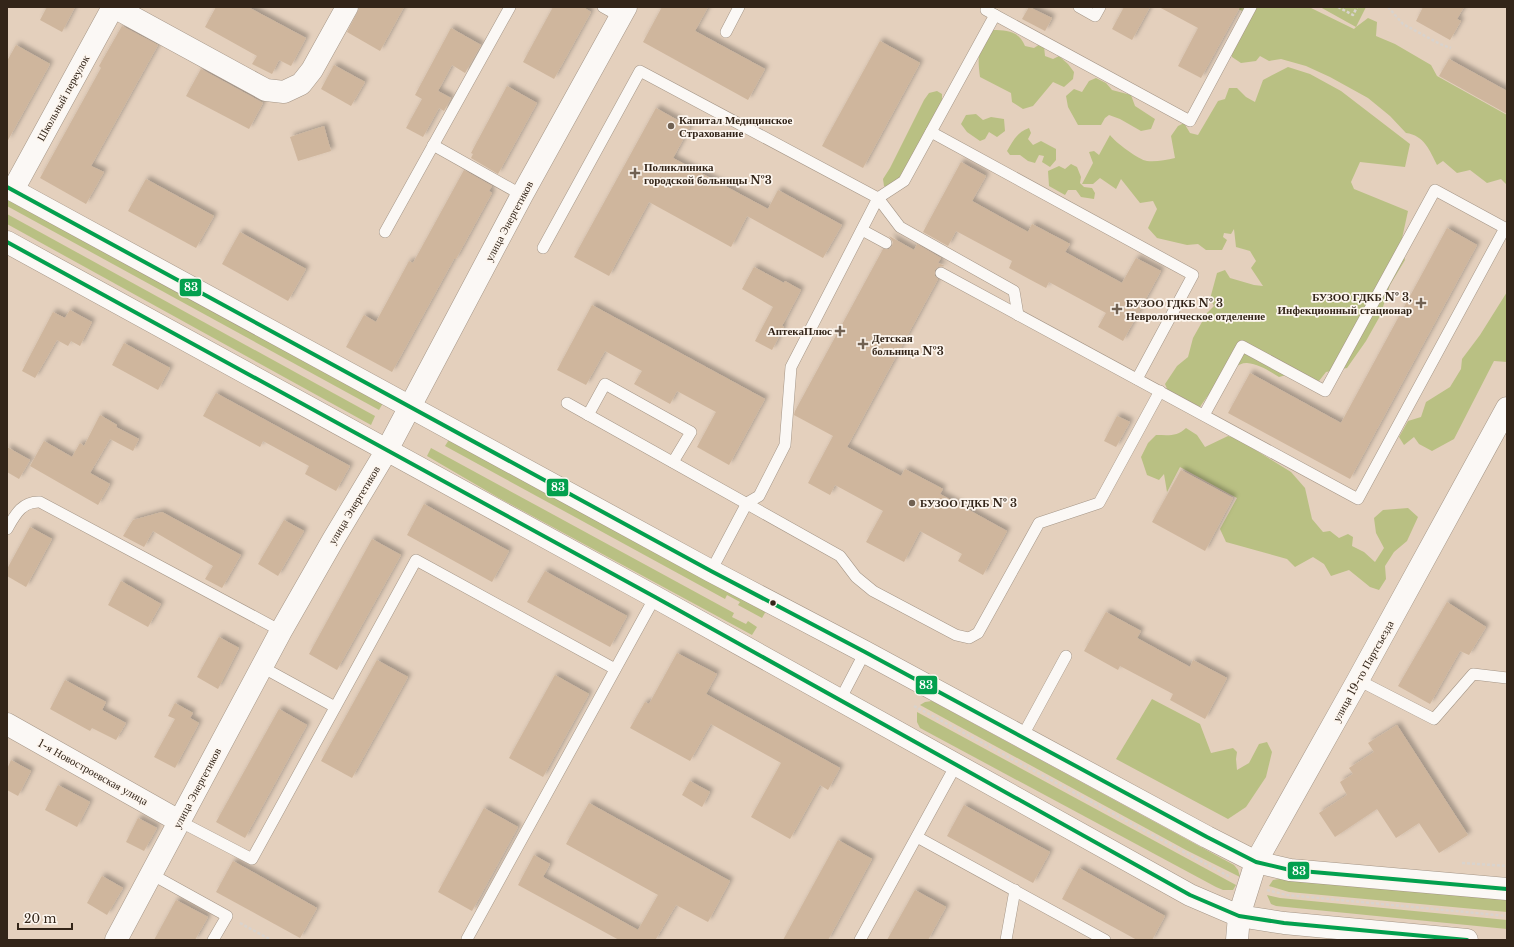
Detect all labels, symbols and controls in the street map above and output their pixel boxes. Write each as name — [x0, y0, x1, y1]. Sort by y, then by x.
street label: Школьный переулок — [34, 52, 93, 144]
place label: Капитал Медицинское Страхование — [679, 113, 793, 140]
marker: Капитал Медицинское Страхование — [666, 121, 676, 131]
place label: Поликлиника городской больницы №3 — [644, 160, 772, 187]
marker: Поликлиника городской больницы №3 — [629, 167, 641, 179]
street label: улица Энергетиков — [482, 178, 536, 264]
line badge: 83 — [179, 278, 202, 297]
text: 83 — [184, 280, 198, 294]
place label: БУЗОО ГДКБ № 3, Инфекционный стационар — [1278, 290, 1412, 317]
place label: БУЗОО ГДКБ № 3 Неврологическое отделение — [1126, 296, 1265, 323]
marker: БУЗОО ГДКБ № 3, Инфекционный стационар — [1415, 297, 1427, 309]
marker: БУЗОО ГДКБ № 3 Неврологическое отделение — [1111, 303, 1123, 315]
place label: АптекаПлюс — [768, 324, 832, 338]
marker: АптекаПлюс — [835, 326, 845, 336]
place label: Детская больница №3 — [872, 331, 944, 358]
marker: Детская больница №3 — [857, 338, 869, 350]
street label: улица Энергетиков — [325, 463, 383, 547]
line badge: 83 — [546, 478, 569, 497]
text: 83 — [551, 480, 565, 494]
place label: БУЗОО ГДКБ № 3 — [920, 496, 1017, 510]
marker: БУЗОО ГДКБ № 3 — [907, 498, 917, 508]
unlabelled marker — [768, 598, 778, 608]
street label: улица 19-го Партсъезда — [1329, 618, 1397, 724]
line badge: 83 — [915, 675, 938, 695]
text: 83 — [919, 678, 933, 692]
street label: 1-я Новостроевская улица — [35, 736, 151, 808]
street label: улица Энергетиков — [170, 745, 224, 831]
line badge: 83 — [1287, 861, 1310, 880]
text: 83 — [1292, 864, 1306, 878]
scale bar — [18, 905, 72, 931]
text: 20 m — [24, 911, 56, 926]

